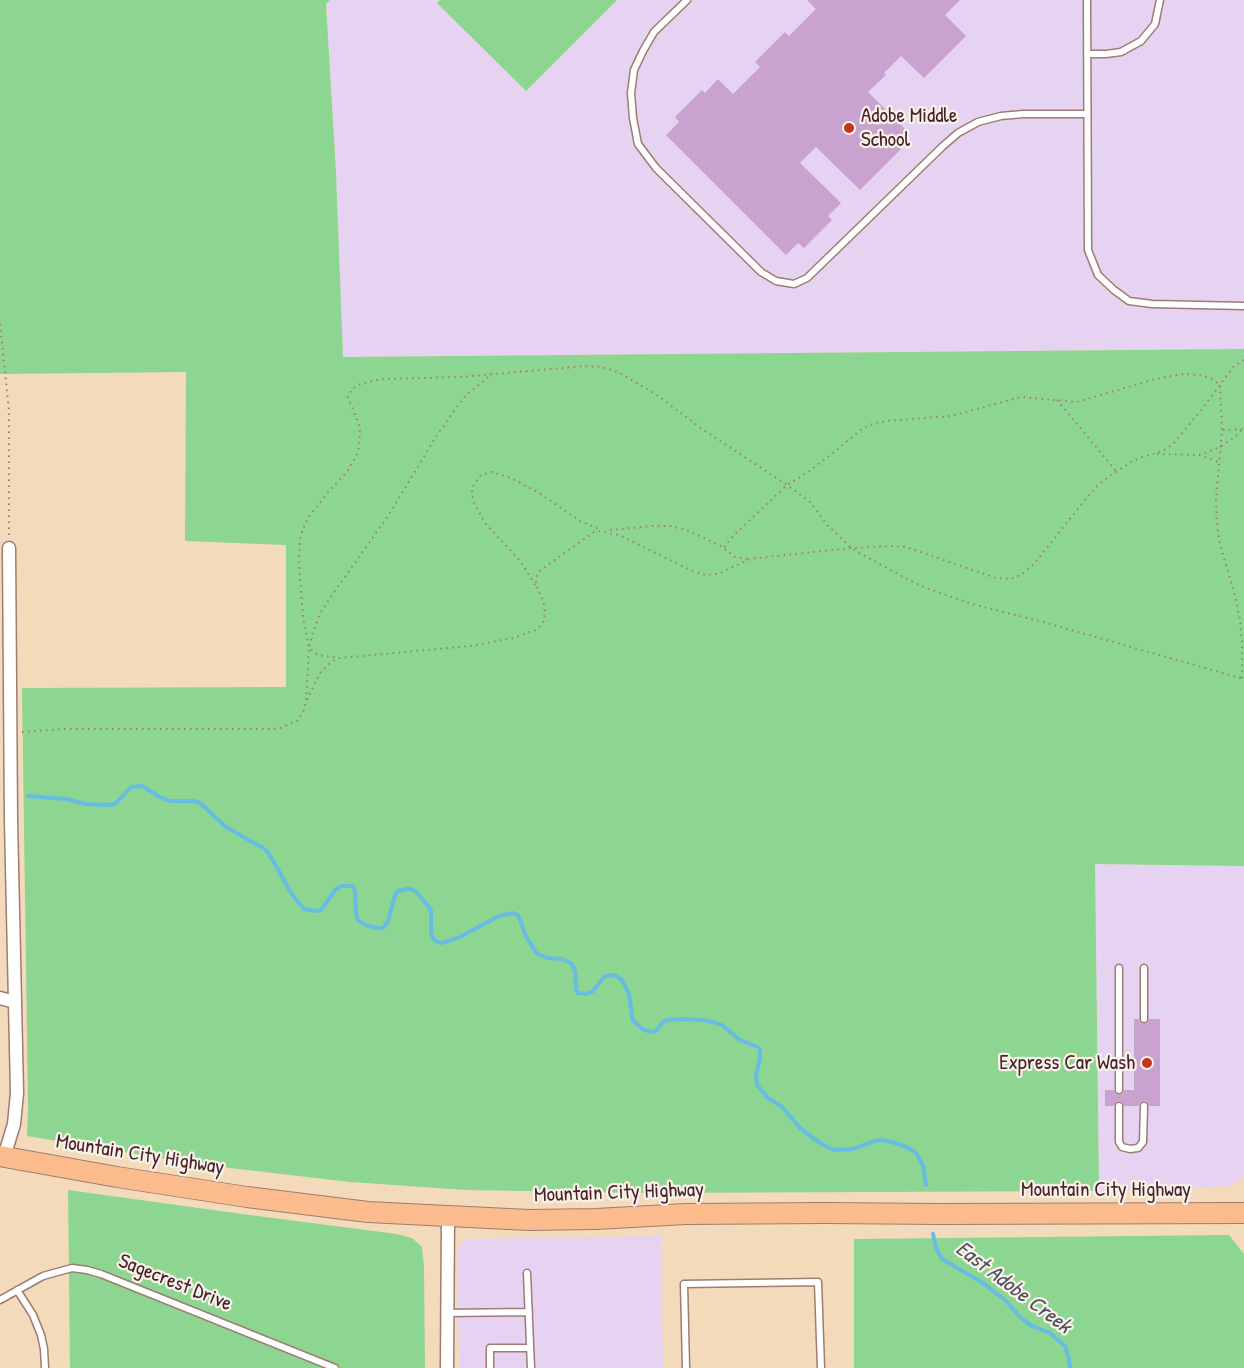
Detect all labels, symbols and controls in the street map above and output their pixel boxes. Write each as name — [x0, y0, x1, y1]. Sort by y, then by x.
place label: Adobe Middle School — [861, 103, 957, 153]
marker: Adobe Middle School — [842, 121, 856, 135]
place label: Express Car Wash — [999, 1050, 1135, 1076]
marker: Express Car Wash — [1140, 1056, 1154, 1070]
street label: Mountain City Highway — [54, 1129, 226, 1181]
street label: Mountain City Highway — [534, 1177, 704, 1209]
street label: Mountain City Highway — [1021, 1177, 1191, 1203]
water label: East Adobe Creek — [950, 1236, 1076, 1340]
street label: Sagecrest Drive — [115, 1249, 235, 1317]

